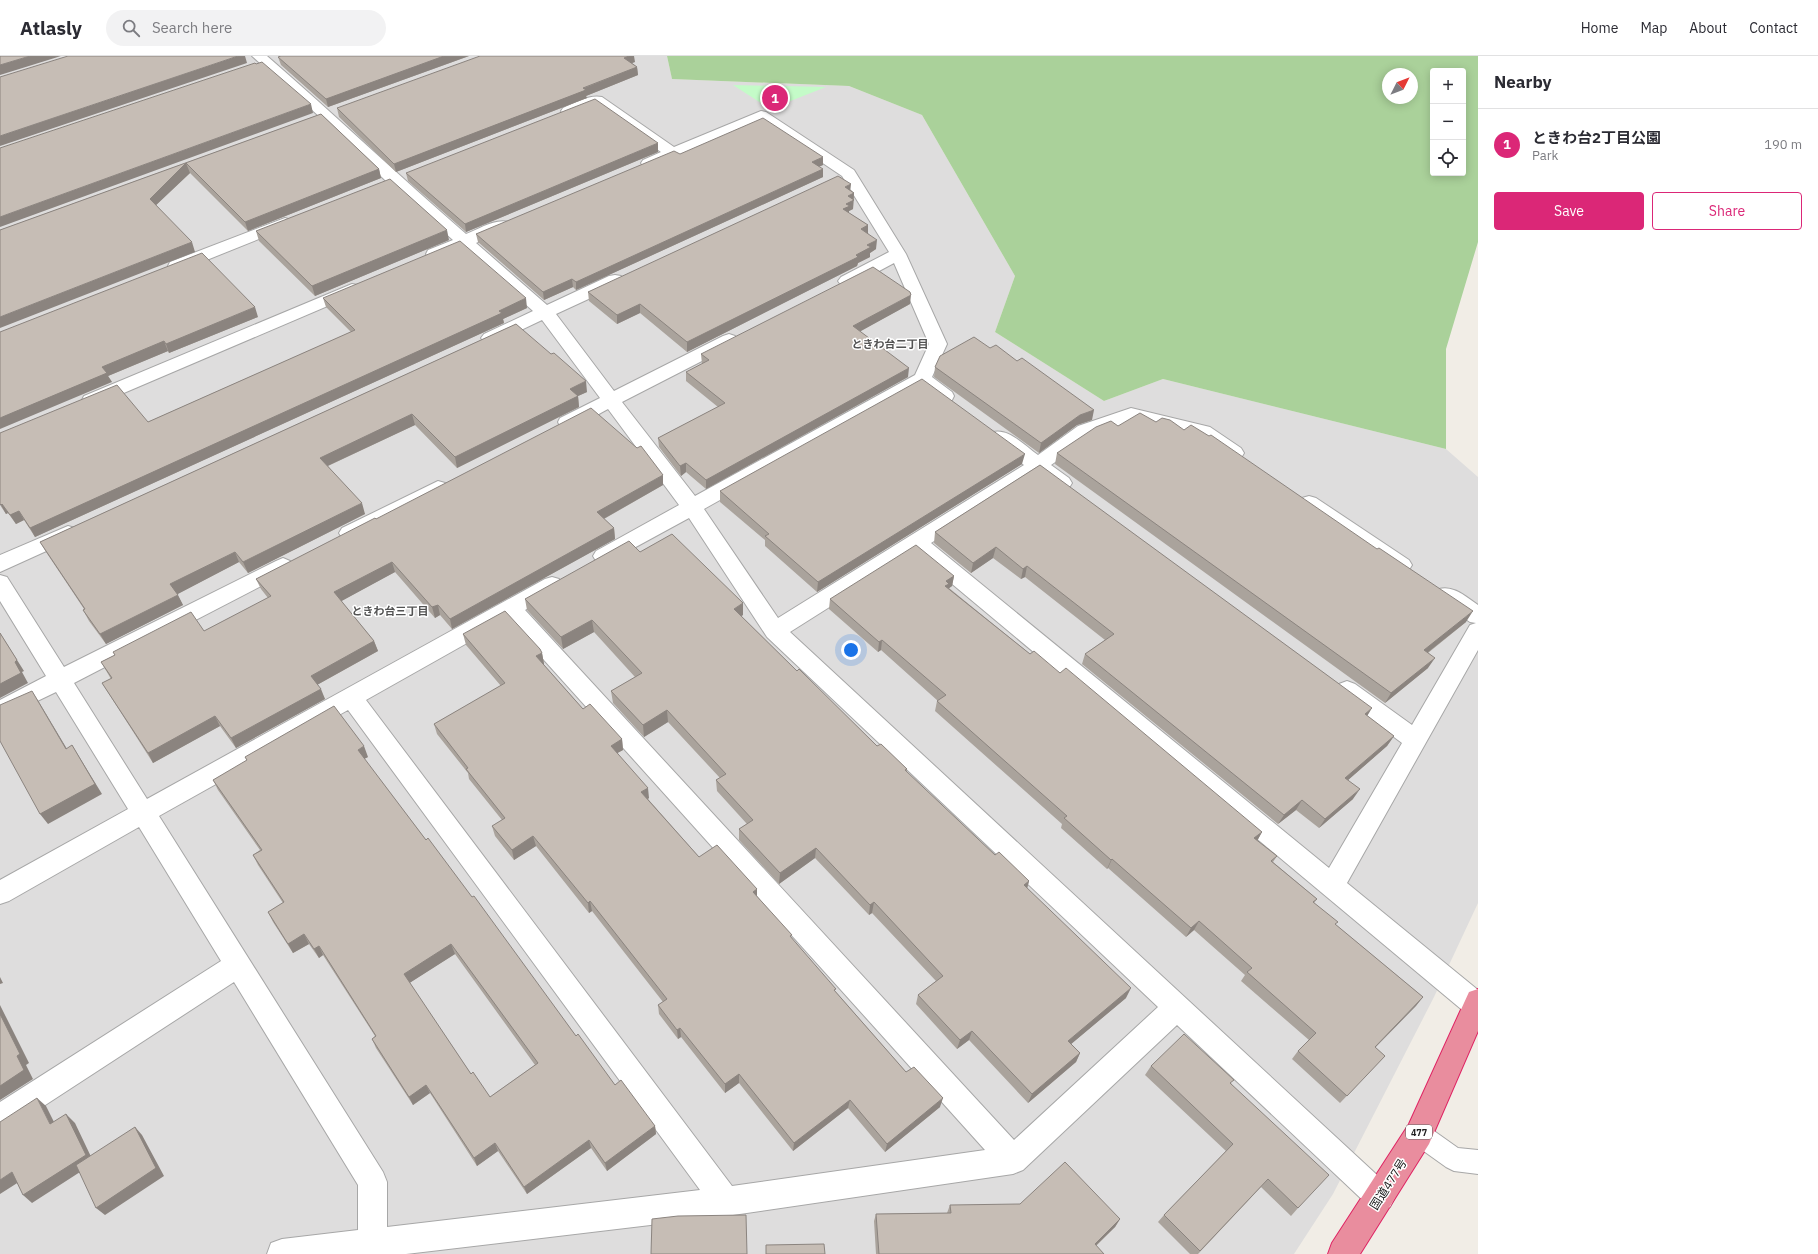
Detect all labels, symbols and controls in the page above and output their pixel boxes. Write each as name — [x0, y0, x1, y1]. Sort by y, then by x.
search box — [106, 10, 386, 46]
text: Atlasly — [20, 16, 82, 40]
icon: search — [120, 17, 142, 39]
text: Search here — [152, 18, 232, 37]
text: Home — [1581, 19, 1618, 37]
text: Map — [1640, 19, 1667, 37]
text: About — [1689, 19, 1727, 37]
text: Contact — [1749, 19, 1798, 37]
north arrow — [1382, 68, 1418, 104]
map controls — [1430, 68, 1466, 176]
button: + — [1430, 68, 1466, 104]
text: Nearby — [1494, 71, 1552, 93]
pin: 1 — [762, 83, 788, 113]
button: − — [1430, 104, 1466, 140]
text: ときわ台2丁目公園 — [1532, 128, 1661, 147]
text: 1 — [1503, 136, 1511, 153]
text: 190 m — [1764, 136, 1802, 153]
button: locate — [1430, 140, 1466, 176]
text: Park — [1532, 147, 1558, 164]
button: Save — [1494, 192, 1644, 230]
button: Share — [1652, 192, 1802, 230]
district label: ときわ台二丁目 — [852, 337, 929, 351]
district label: ときわ台三丁目 — [352, 604, 429, 618]
your location — [841, 640, 861, 660]
road number: 477 — [1406, 1125, 1432, 1139]
street label: 国道477号 — [1366, 1156, 1410, 1212]

